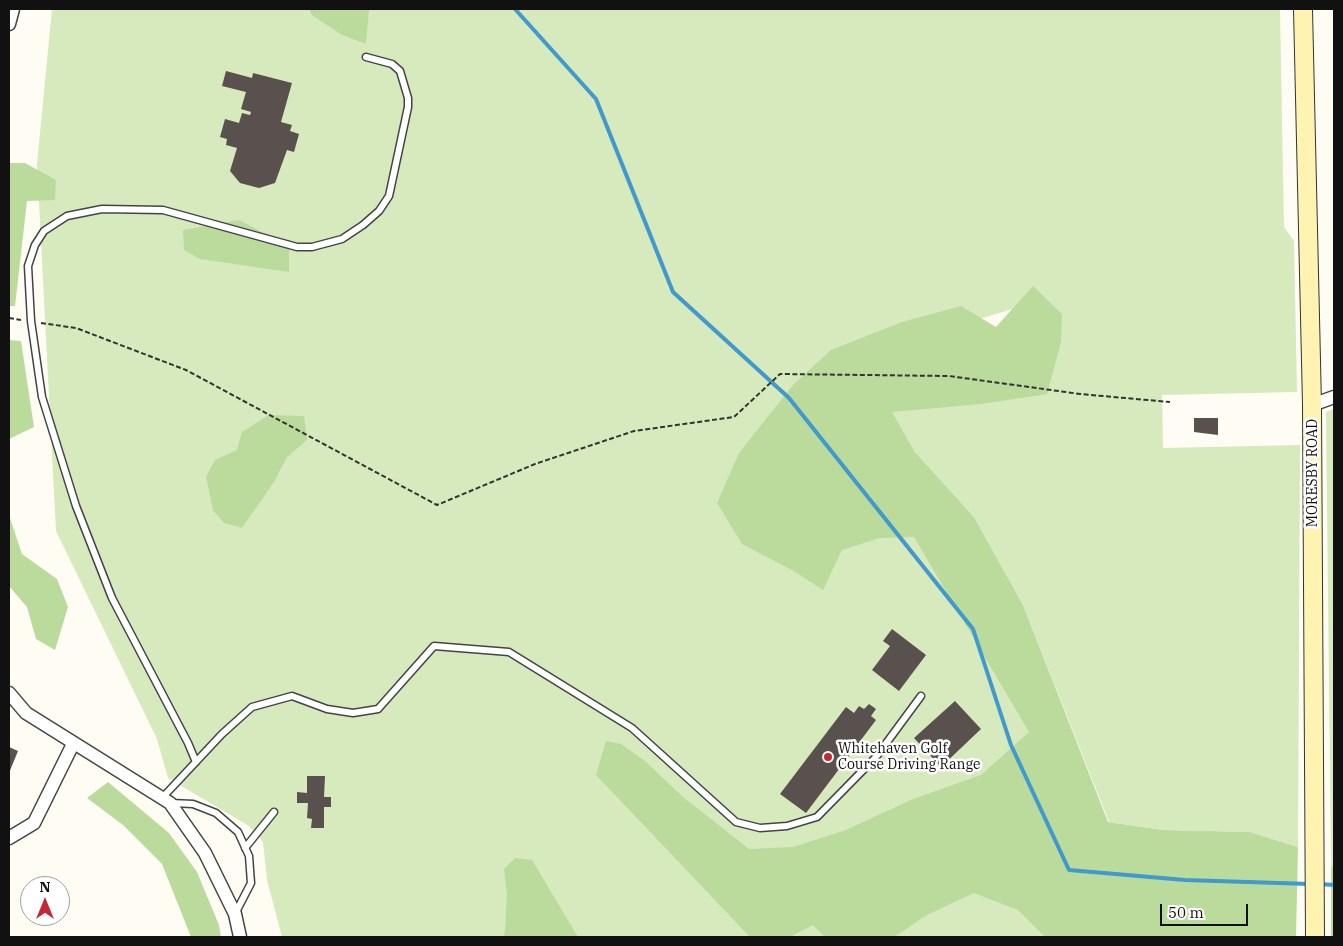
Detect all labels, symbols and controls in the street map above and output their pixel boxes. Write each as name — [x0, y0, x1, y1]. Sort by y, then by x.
street label: MORESBY ROAD — [1305, 419, 1321, 527]
place label: Whitehaven Golf Course Driving Range — [838, 741, 981, 774]
marker: Whitehaven Golf Course Driving Range — [822, 751, 834, 763]
north arrow — [20, 876, 70, 926]
text: N — [39, 878, 51, 896]
scale bar — [1163, 894, 1250, 926]
text: 50 m — [1168, 903, 1204, 922]

